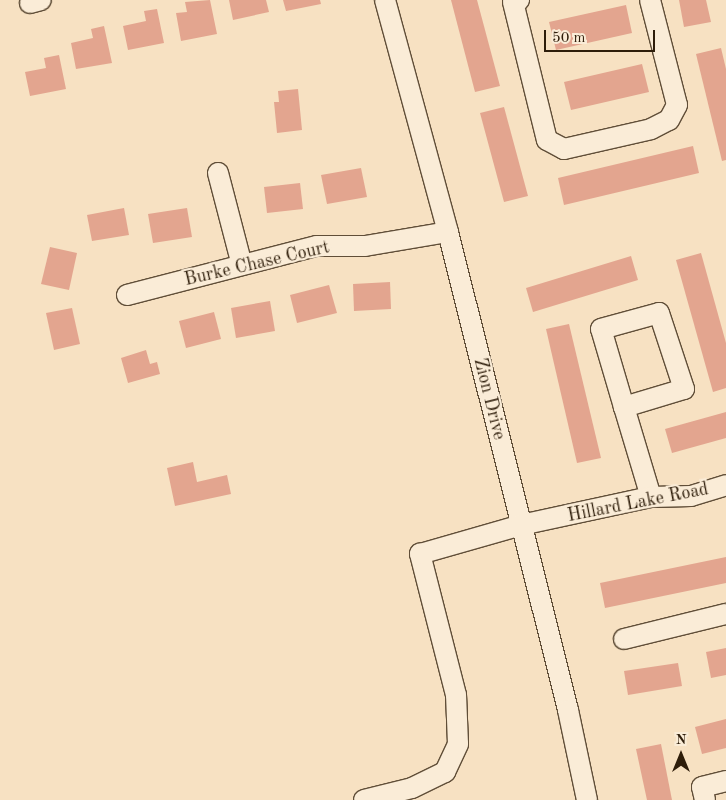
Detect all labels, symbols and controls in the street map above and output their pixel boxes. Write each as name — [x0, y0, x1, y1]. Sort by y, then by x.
scale bar — [546, 20, 657, 52]
text: 50 m — [552, 31, 586, 46]
street label: Burke Chase Court — [182, 237, 332, 291]
street label: Zion Drive — [468, 356, 510, 442]
street label: Hillard Lake Road — [566, 479, 710, 527]
north arrow — [656, 730, 706, 780]
text: N — [676, 733, 686, 747]

